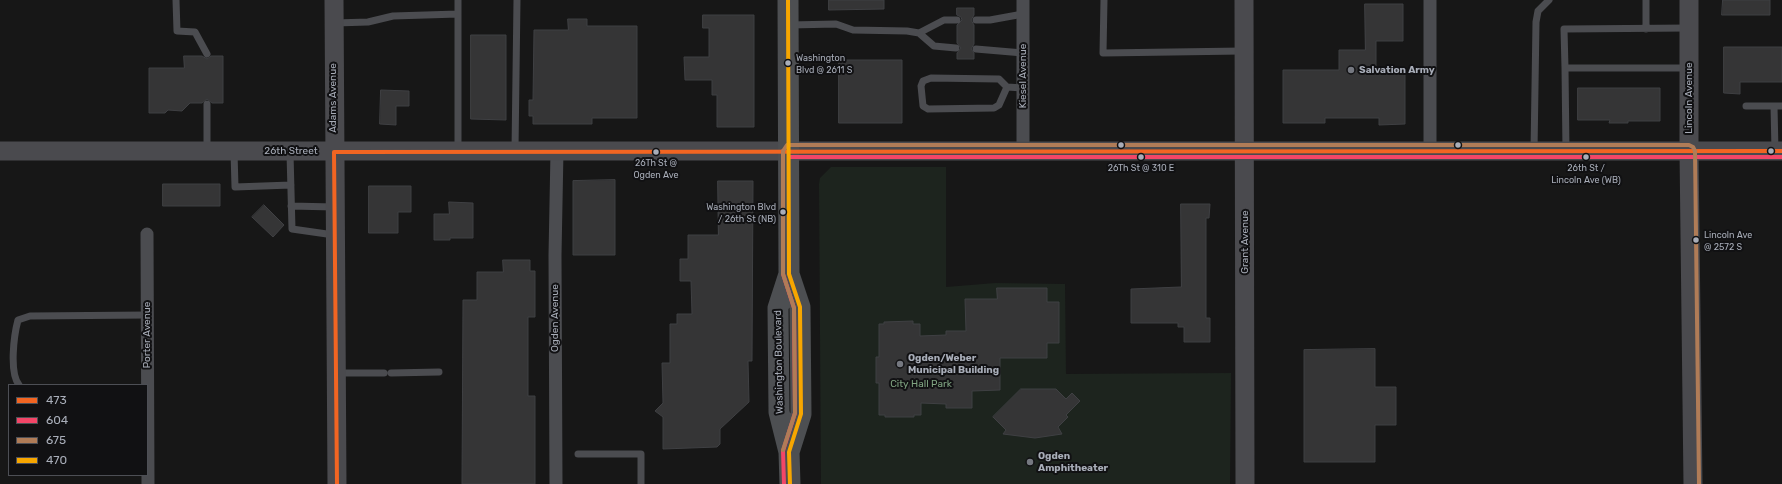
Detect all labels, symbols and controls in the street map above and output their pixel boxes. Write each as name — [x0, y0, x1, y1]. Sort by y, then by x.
street label: Kiesel Avenue — [1017, 44, 1029, 108]
place label: Washington Blvd @ 2611 S — [796, 53, 852, 74]
marker: Washington Blvd @ 2611 S — [783, 58, 793, 68]
street label: Lincoln Avenue — [1683, 62, 1695, 134]
street label: Adams Avenue — [327, 63, 339, 133]
place label: Salvation Army — [1359, 64, 1435, 76]
marker: Salvation Army — [1346, 65, 1356, 75]
unlabelled marker — [1116, 140, 1126, 150]
unlabelled marker — [1453, 140, 1463, 150]
street label: 26th Street — [264, 145, 318, 157]
unlabelled marker — [1766, 146, 1776, 156]
marker: 26Th St @ Ogden Ave — [651, 147, 661, 157]
marker: 26Th St @ 310 E — [1136, 152, 1146, 162]
marker: 26th St / Lincoln Ave (WB) — [1581, 152, 1591, 162]
place label: 26Th St @ Ogden Ave — [633, 158, 679, 179]
place label: 26Th St @ 310 E — [1108, 163, 1174, 173]
place label: 26th St / Lincoln Ave (WB) — [1551, 163, 1621, 184]
place label: Washington Blvd / 26th St (NB) — [706, 202, 776, 223]
marker: Washington Blvd / 26th St (NB) — [778, 207, 788, 217]
street label: Grant Avenue — [1239, 210, 1251, 274]
place label: Lincoln Ave @ 2572 S — [1704, 230, 1752, 251]
marker: Lincoln Ave @ 2572 S — [1691, 235, 1701, 245]
street label: Ogden Avenue — [549, 284, 561, 352]
street label: Porter Avenue — [141, 302, 153, 368]
street label: Washington Boulevard — [772, 310, 786, 414]
place label: Ogden/Weber Municipal Building — [908, 352, 999, 376]
marker: Ogden/Weber Municipal Building — [895, 359, 905, 369]
park label: City Hall Park — [890, 378, 952, 390]
legend — [8, 384, 148, 476]
text: 473 — [46, 393, 67, 407]
text: 604 — [46, 413, 68, 427]
text: 675 — [46, 433, 66, 447]
place label: Ogden Amphitheater — [1038, 450, 1108, 474]
text: 470 — [46, 453, 67, 467]
marker: Ogden Amphitheater — [1025, 457, 1035, 467]

